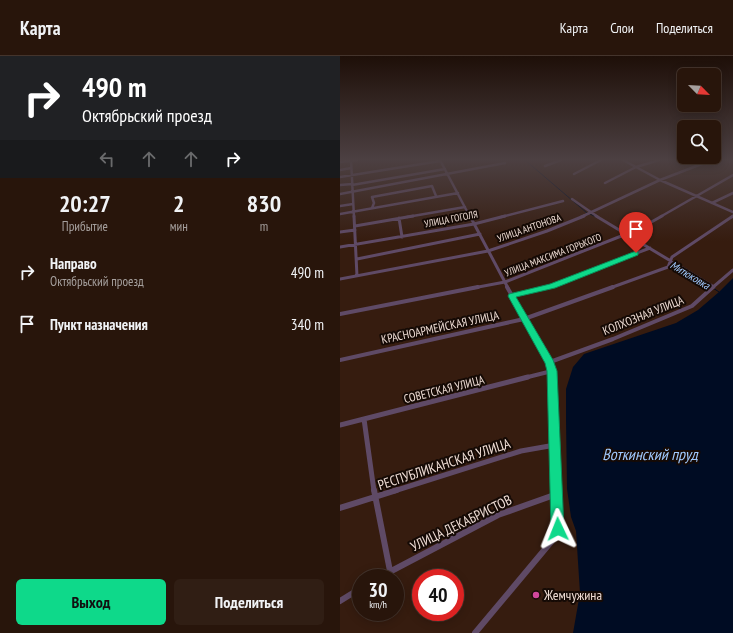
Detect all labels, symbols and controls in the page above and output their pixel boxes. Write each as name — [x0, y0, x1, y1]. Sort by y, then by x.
text: Карта — [20, 16, 61, 40]
text: Карта — [560, 19, 588, 37]
text: Слои — [610, 19, 634, 37]
text: Поделиться — [656, 19, 713, 37]
text: 490 m — [82, 68, 146, 105]
north arrow — [677, 68, 721, 112]
map controls — [677, 68, 721, 164]
icon: right — [16, 72, 68, 124]
text: Октябрьский проезд — [82, 104, 212, 127]
button: search — [677, 120, 721, 164]
icon: left — [96, 148, 118, 170]
icon: ahead — [138, 148, 160, 170]
icon: ahead — [180, 148, 202, 170]
icon: right — [222, 148, 244, 170]
text: 20:27 — [59, 188, 111, 219]
text: 2 — [173, 188, 184, 219]
text: 830 — [247, 188, 281, 219]
street label: УЛИЦА ГОГОЛЯ — [423, 207, 479, 231]
street label: УЛИЦА АНТОНОВА — [495, 211, 563, 245]
pin — [619, 212, 653, 253]
text: Прибытие — [62, 218, 108, 235]
text: мин — [170, 218, 188, 235]
text: m — [260, 218, 268, 235]
icon: arrive — [625, 218, 647, 240]
street label: УЛИЦА МАКСИМА ГОРЬКОГО — [503, 230, 604, 279]
text: Направо — [50, 254, 97, 273]
water label: Митюковка — [668, 258, 713, 293]
icon: right — [16, 261, 38, 283]
text: 490 m — [291, 263, 324, 282]
text: Октябрьский проезд — [50, 273, 144, 290]
street label: КОЛХОЗНАЯ УЛИЦА — [600, 292, 686, 338]
street label: КРАСНОАРМЕЙСКАЯ УЛИЦА — [380, 307, 500, 347]
icon: arrive — [16, 313, 38, 335]
text: Пункт назначения — [50, 315, 148, 334]
text: 340 m — [291, 315, 324, 334]
street label: СОВЕТСКАЯ УЛИЦА — [402, 372, 486, 406]
street label: РЕСПУБЛИКАНСКАЯ УЛИЦА — [375, 434, 513, 494]
water label: Воткинский пруд — [602, 444, 699, 464]
street label: УЛИЦА ДЕКАБРИСТОВ — [407, 491, 515, 555]
position arrow — [537, 508, 579, 550]
speed limit sign: 40 — [412, 569, 464, 621]
text: 30 — [368, 577, 388, 603]
button: Выход — [16, 579, 166, 625]
button: Поделиться — [174, 579, 324, 625]
place label: Жемчужина — [543, 586, 602, 604]
marker: Жемчужина — [531, 590, 541, 600]
text: km/h — [369, 598, 387, 611]

